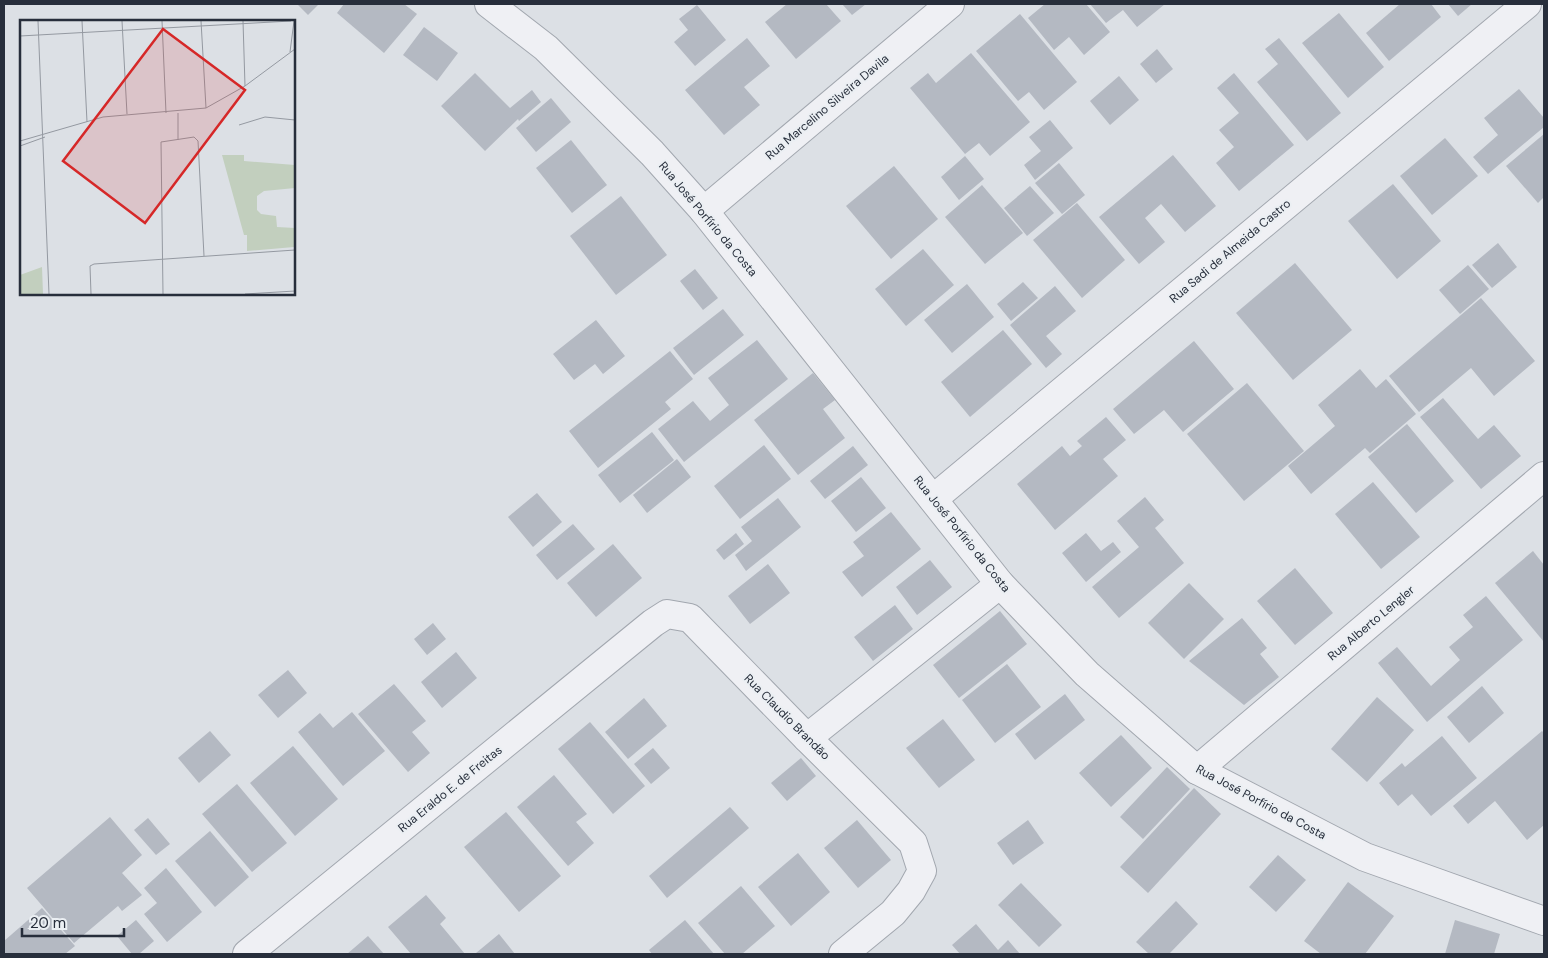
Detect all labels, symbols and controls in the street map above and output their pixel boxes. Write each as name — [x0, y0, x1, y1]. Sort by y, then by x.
inset map — [20, 20, 295, 295]
street label: Rua Marcelino Silveira Davila — [762, 51, 892, 163]
street label: Rua José Porfírio da Costa — [655, 158, 761, 280]
street label: Rua Sadi de Almeida Castro — [1166, 196, 1294, 306]
street label: Rua José Porfírio da Costa — [910, 472, 1014, 596]
street label: Rua Alberto Lengler — [1324, 582, 1418, 664]
street label: Rua Claudio Brandão — [741, 671, 833, 763]
street label: Rua Eraldo E. de Freitas — [395, 742, 505, 836]
street label: Rua José Porfírio da Costa — [1193, 761, 1329, 843]
scale bar — [22, 906, 125, 938]
text: 20 m — [30, 913, 66, 933]

